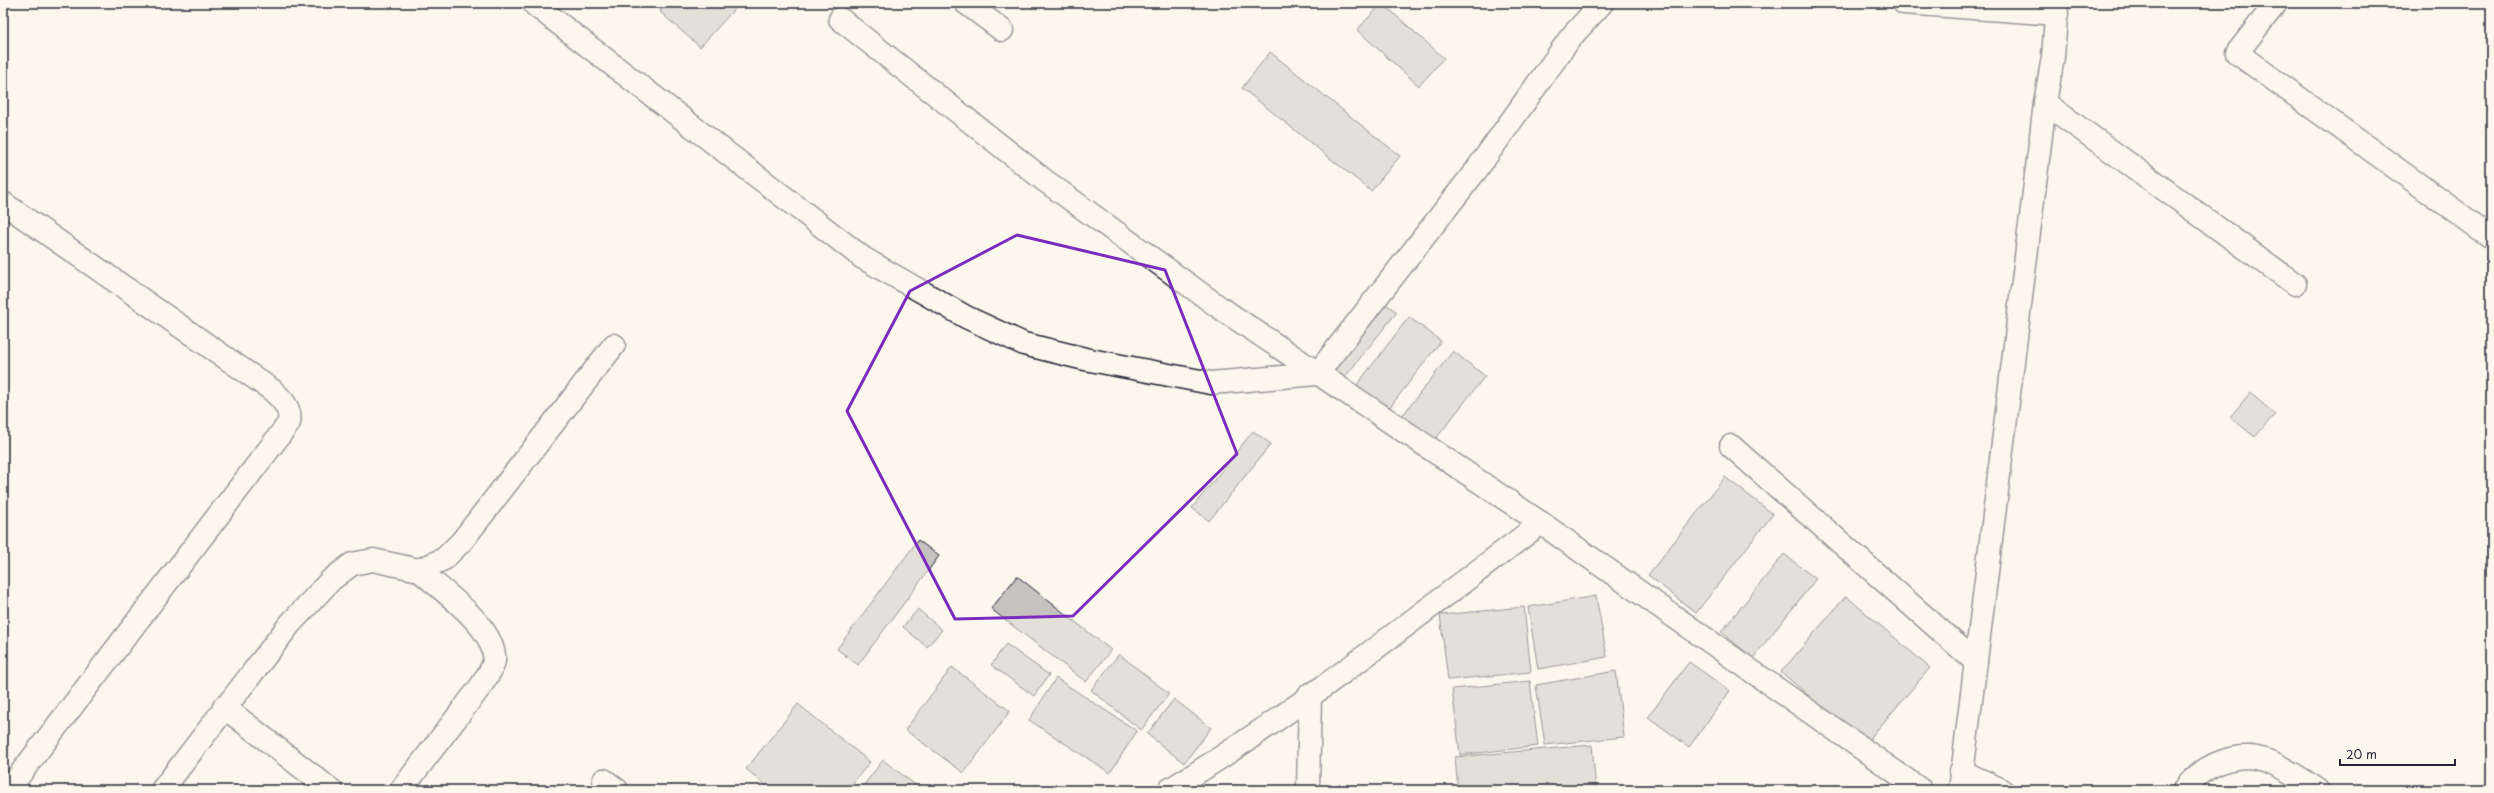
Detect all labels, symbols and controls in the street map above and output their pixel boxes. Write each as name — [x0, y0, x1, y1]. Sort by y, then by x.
scale bar — [2340, 741, 2455, 767]
text: 20 m — [2346, 745, 2377, 763]

